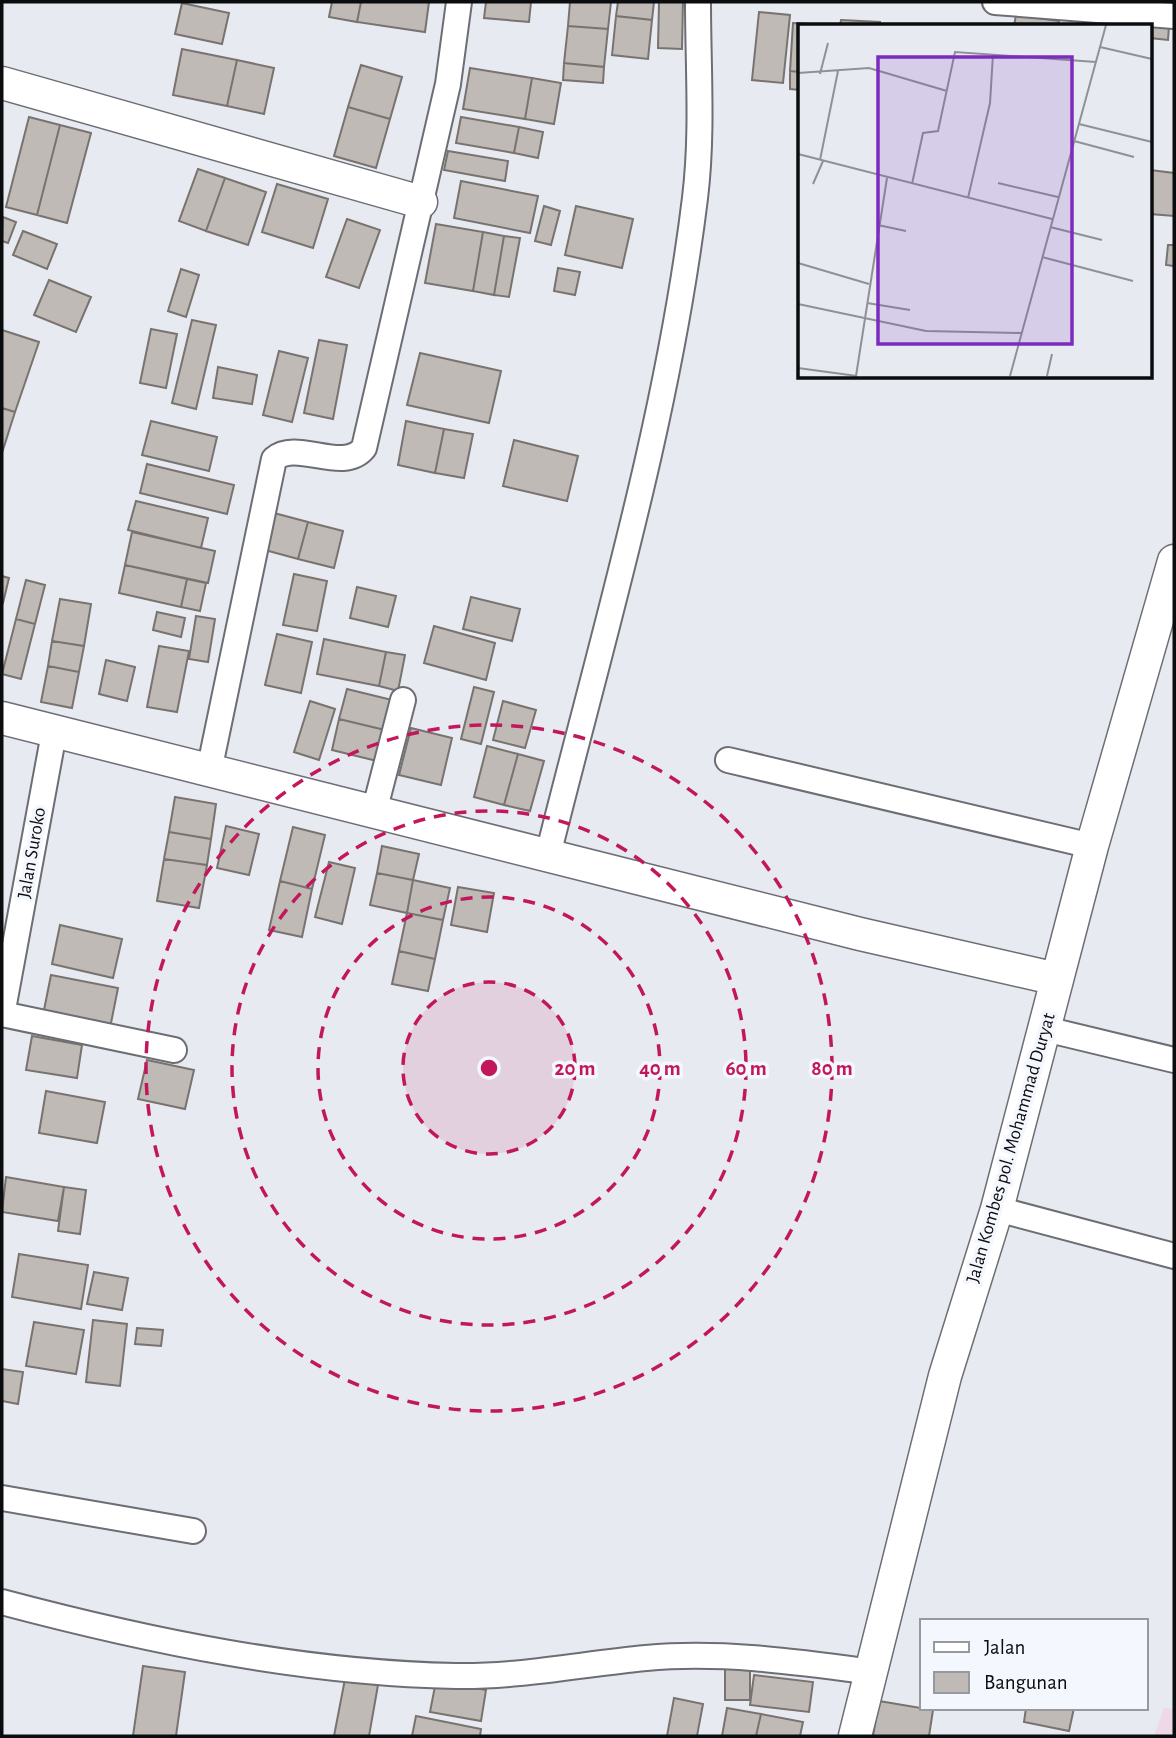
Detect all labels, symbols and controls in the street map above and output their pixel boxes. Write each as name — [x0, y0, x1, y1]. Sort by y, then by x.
inset map — [798, 24, 1152, 378]
street label: Jalan Suroko — [15, 806, 49, 900]
street label: Jalan Kombes pol. Mohammad Duryat — [963, 1011, 1059, 1285]
centre of rings — [477, 1056, 501, 1080]
text: 20 m — [555, 1058, 595, 1079]
text: 40 m — [639, 1058, 681, 1079]
text: 60 m — [725, 1058, 767, 1079]
text: 80 m — [811, 1058, 853, 1079]
legend — [920, 1619, 1148, 1710]
text: Jalan — [984, 1637, 1025, 1658]
text: Bangunan — [984, 1672, 1068, 1693]

